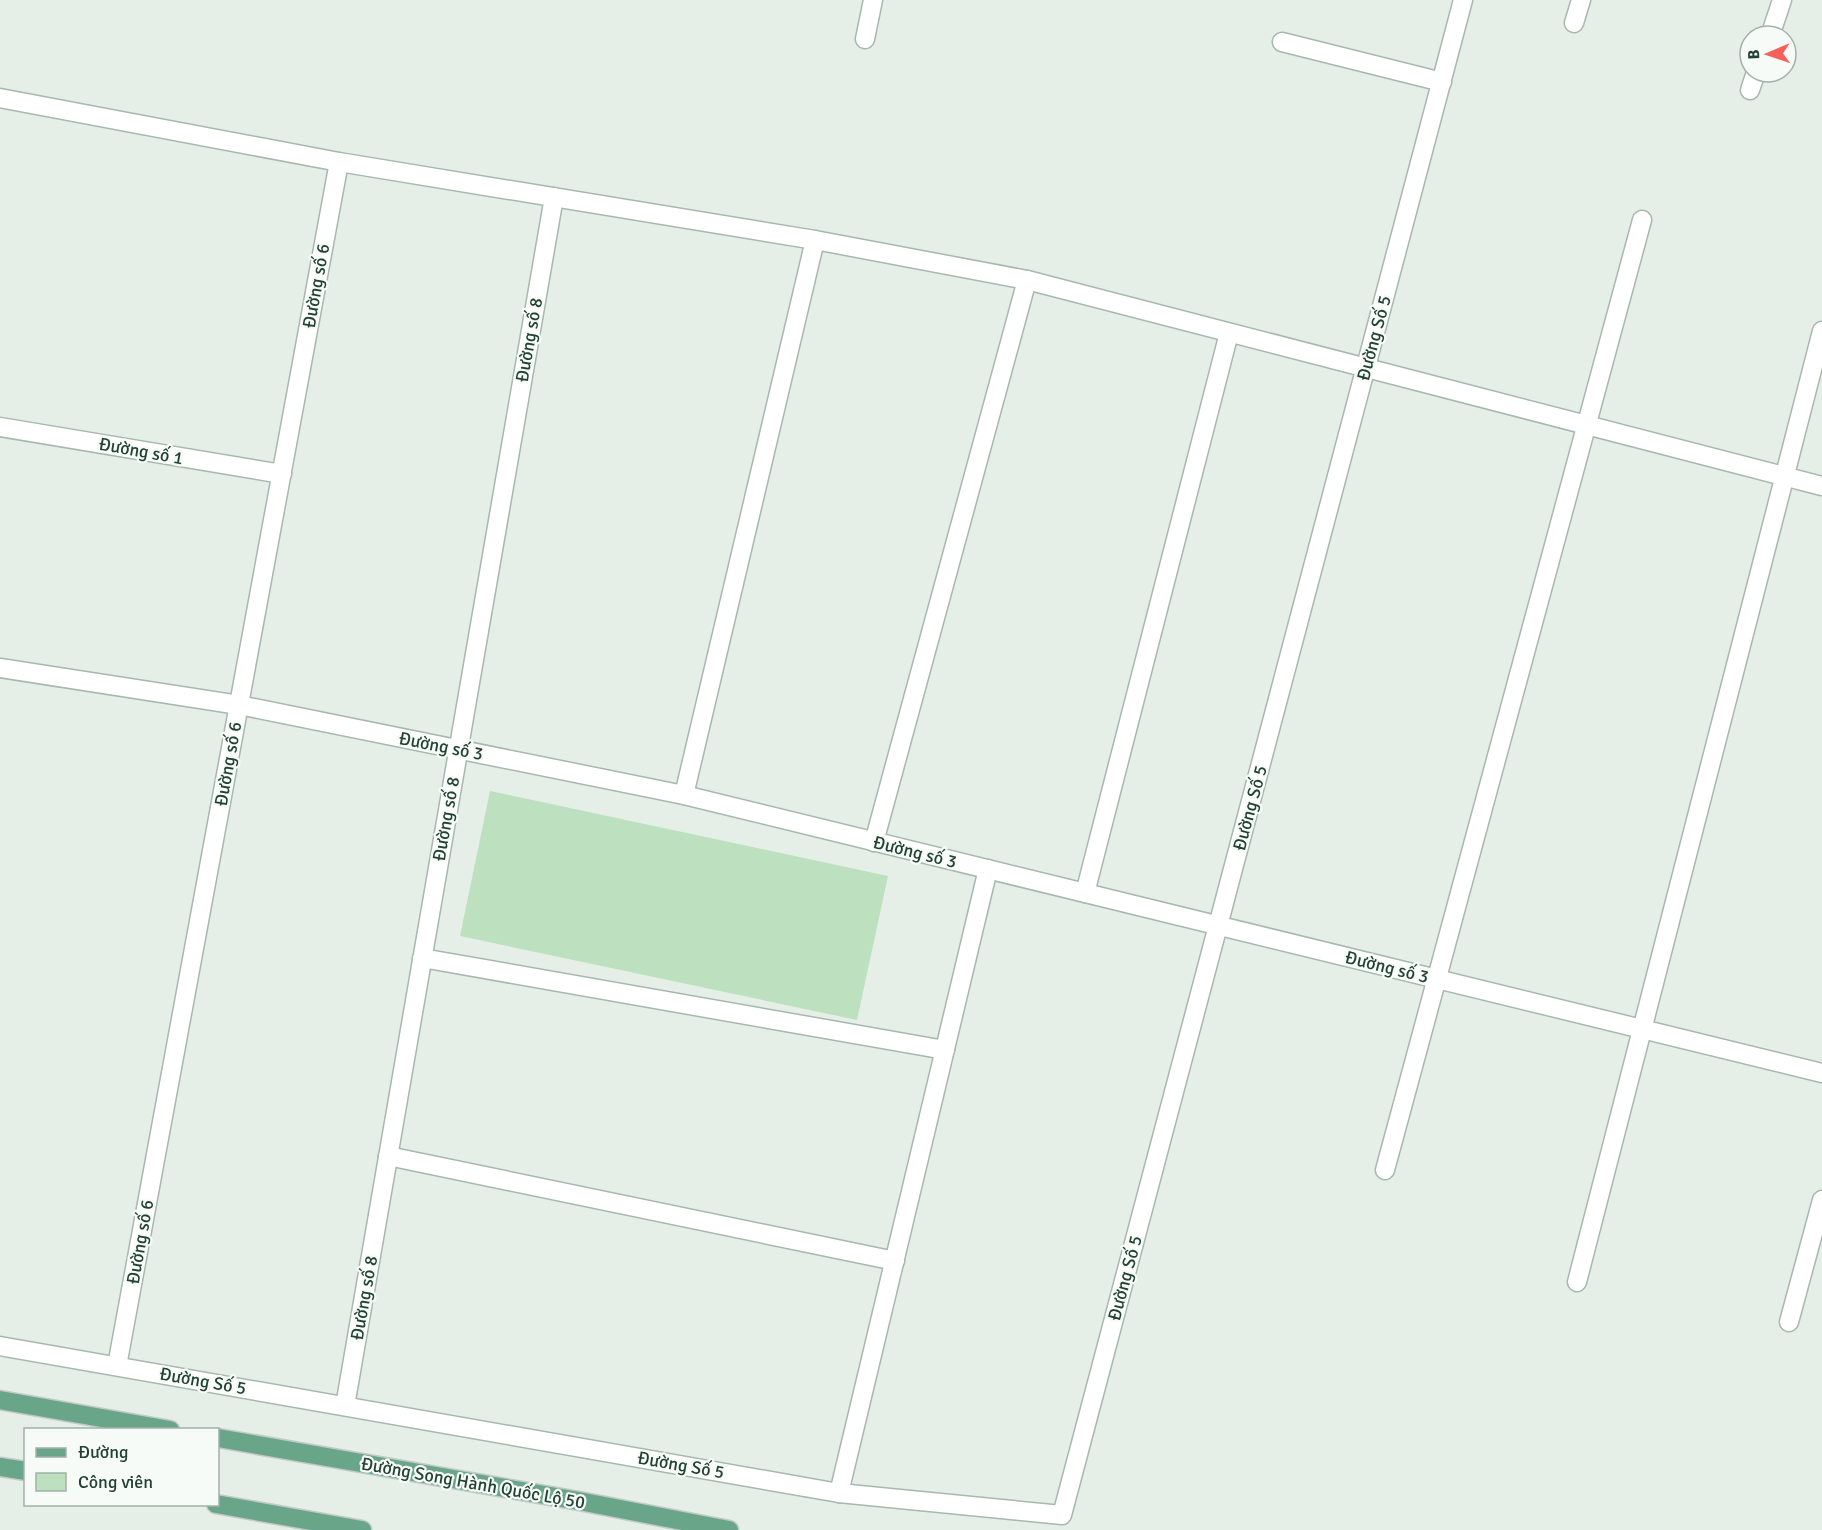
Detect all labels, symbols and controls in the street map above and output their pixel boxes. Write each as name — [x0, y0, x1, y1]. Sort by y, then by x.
north arrow — [1738, 24, 1798, 84]
text: B — [1744, 49, 1764, 60]
street label: Đường số 6 — [298, 242, 334, 330]
street label: Đường Số 5 — [1352, 293, 1396, 383]
street label: Đường số 8 — [511, 296, 547, 384]
street label: Đường số 1 — [97, 433, 185, 469]
street label: Đường số 6 — [210, 720, 246, 808]
street label: Đường số 3 — [397, 727, 485, 765]
street label: Đường Số 5 — [1228, 763, 1272, 853]
street label: Đường số 8 — [428, 775, 464, 863]
street label: Đường số 3 — [871, 831, 959, 873]
street label: Đường số 3 — [1343, 946, 1431, 988]
street label: Đường số 6 — [122, 1198, 158, 1286]
street label: Đường Số 5 — [1103, 1233, 1147, 1323]
street label: Đường số 8 — [346, 1254, 382, 1342]
street label: Đường Số 5 — [158, 1363, 248, 1399]
legend — [24, 1428, 219, 1506]
text: Đường — [78, 1441, 129, 1463]
street label: Đường Số 5 — [636, 1447, 726, 1483]
street label: Đường Song Hành Quốc Lộ 50 — [359, 1452, 587, 1514]
text: Công viên — [78, 1471, 153, 1493]

